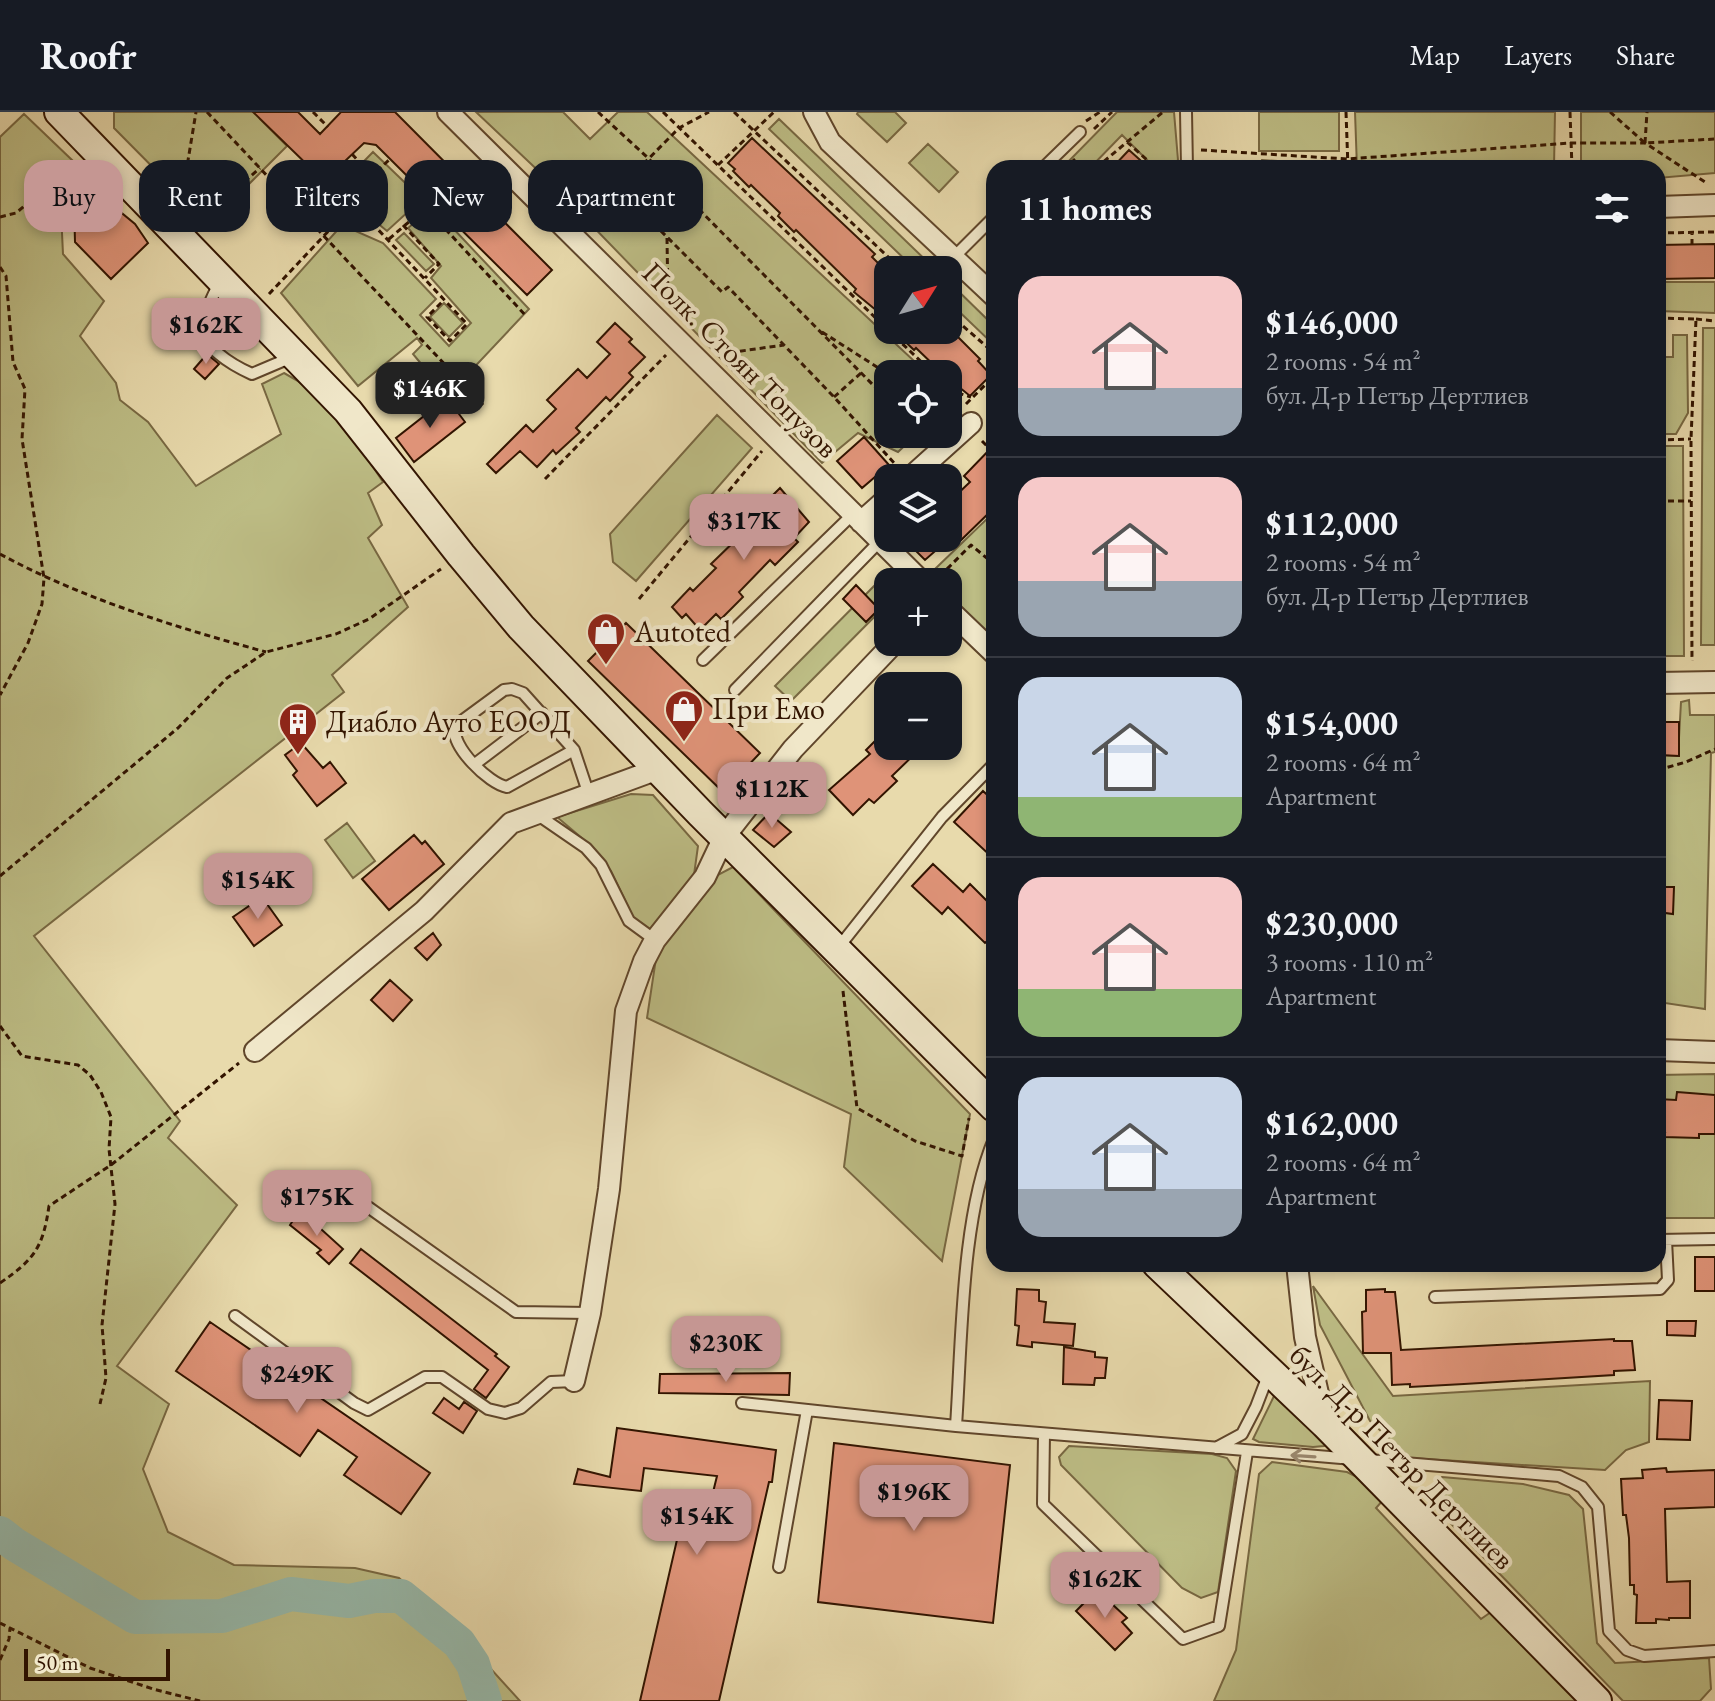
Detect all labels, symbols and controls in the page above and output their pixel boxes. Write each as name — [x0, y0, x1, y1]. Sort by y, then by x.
text: Roofr — [40, 31, 137, 80]
text: Map — [1410, 37, 1460, 73]
text: Layers — [1504, 37, 1572, 73]
text: Share — [1616, 37, 1675, 73]
chip: Buy — [24, 160, 123, 232]
chip: Rent — [139, 160, 250, 232]
chip: Filters — [266, 160, 388, 232]
chip: New — [404, 160, 512, 232]
chip: Apartment — [528, 160, 703, 232]
text: 11 homes — [1018, 186, 1152, 230]
icon: filters — [1590, 186, 1634, 230]
street label: Полк. Стоян Топузов — [634, 253, 847, 466]
north arrow — [874, 256, 962, 344]
map controls — [874, 256, 962, 760]
pin: $162K — [150, 298, 262, 366]
text: $146,000 — [1266, 300, 1398, 344]
text: $162K — [169, 307, 243, 341]
icon: home — [1082, 308, 1178, 404]
text: 2 rooms · 54 m² — [1266, 344, 1421, 378]
button: locate — [874, 360, 962, 448]
pin: $146K — [374, 362, 486, 430]
text: $146K — [393, 371, 467, 405]
text: бул. Д-р Петър Дертлиев — [1266, 378, 1529, 412]
button: layers — [874, 464, 962, 552]
pin: $317K — [688, 494, 800, 562]
text: $112,000 — [1266, 501, 1398, 545]
text: $317K — [707, 503, 781, 537]
icon: home — [1082, 509, 1178, 605]
text: 2 rooms · 54 m² — [1266, 545, 1421, 579]
button: + — [874, 568, 962, 656]
text: бул. Д-р Петър Дертлиев — [1266, 579, 1529, 613]
shop icon: Autoted — [585, 611, 627, 666]
place label: Autoted — [633, 612, 732, 651]
button: − — [874, 672, 962, 760]
shop icon: При Емо — [663, 688, 705, 743]
place label: При Емо — [712, 689, 825, 728]
building icon: Диабло Ауто ЕООД — [277, 701, 319, 756]
text: $154,000 — [1266, 701, 1398, 745]
place label: Диабло Ауто ЕООД — [326, 702, 571, 741]
icon: home — [1082, 709, 1178, 805]
text: 2 rooms · 64 m² — [1266, 745, 1421, 779]
pin: $112K — [716, 762, 828, 830]
text: $112K — [735, 771, 809, 805]
text: Apartment — [1266, 779, 1376, 813]
pin: $154K — [202, 853, 314, 921]
text: $154K — [221, 862, 295, 896]
text: $230,000 — [1266, 901, 1398, 945]
icon: home — [1082, 909, 1178, 1005]
text: 3 rooms · 110 m² — [1266, 945, 1433, 979]
text: Apartment — [1266, 979, 1376, 1013]
text: $162,000 — [1266, 1101, 1398, 1145]
icon: home — [1082, 1109, 1178, 1205]
text: 2 rooms · 64 m² — [1266, 1145, 1421, 1179]
pin: $175K — [261, 1170, 373, 1238]
text: $175K — [280, 1179, 354, 1213]
text: Apartment — [1266, 1179, 1376, 1213]
pin: $230K — [670, 1316, 782, 1384]
text: $230K — [689, 1325, 763, 1359]
street label: бул. Д-р Петър Дертлиев — [1281, 1336, 1523, 1578]
pin: $249K — [241, 1347, 353, 1415]
text: $249K — [260, 1356, 334, 1390]
one-way arrow — [1290, 1448, 1317, 1463]
pin: $196K — [858, 1465, 970, 1533]
text: $196K — [877, 1474, 951, 1508]
pin: $154K — [641, 1489, 753, 1557]
text: $154K — [660, 1498, 734, 1532]
pin: $162K — [1049, 1552, 1161, 1620]
text: $162K — [1068, 1561, 1142, 1595]
scale bar — [24, 1645, 170, 1681]
text: 50 m — [36, 1648, 79, 1677]

